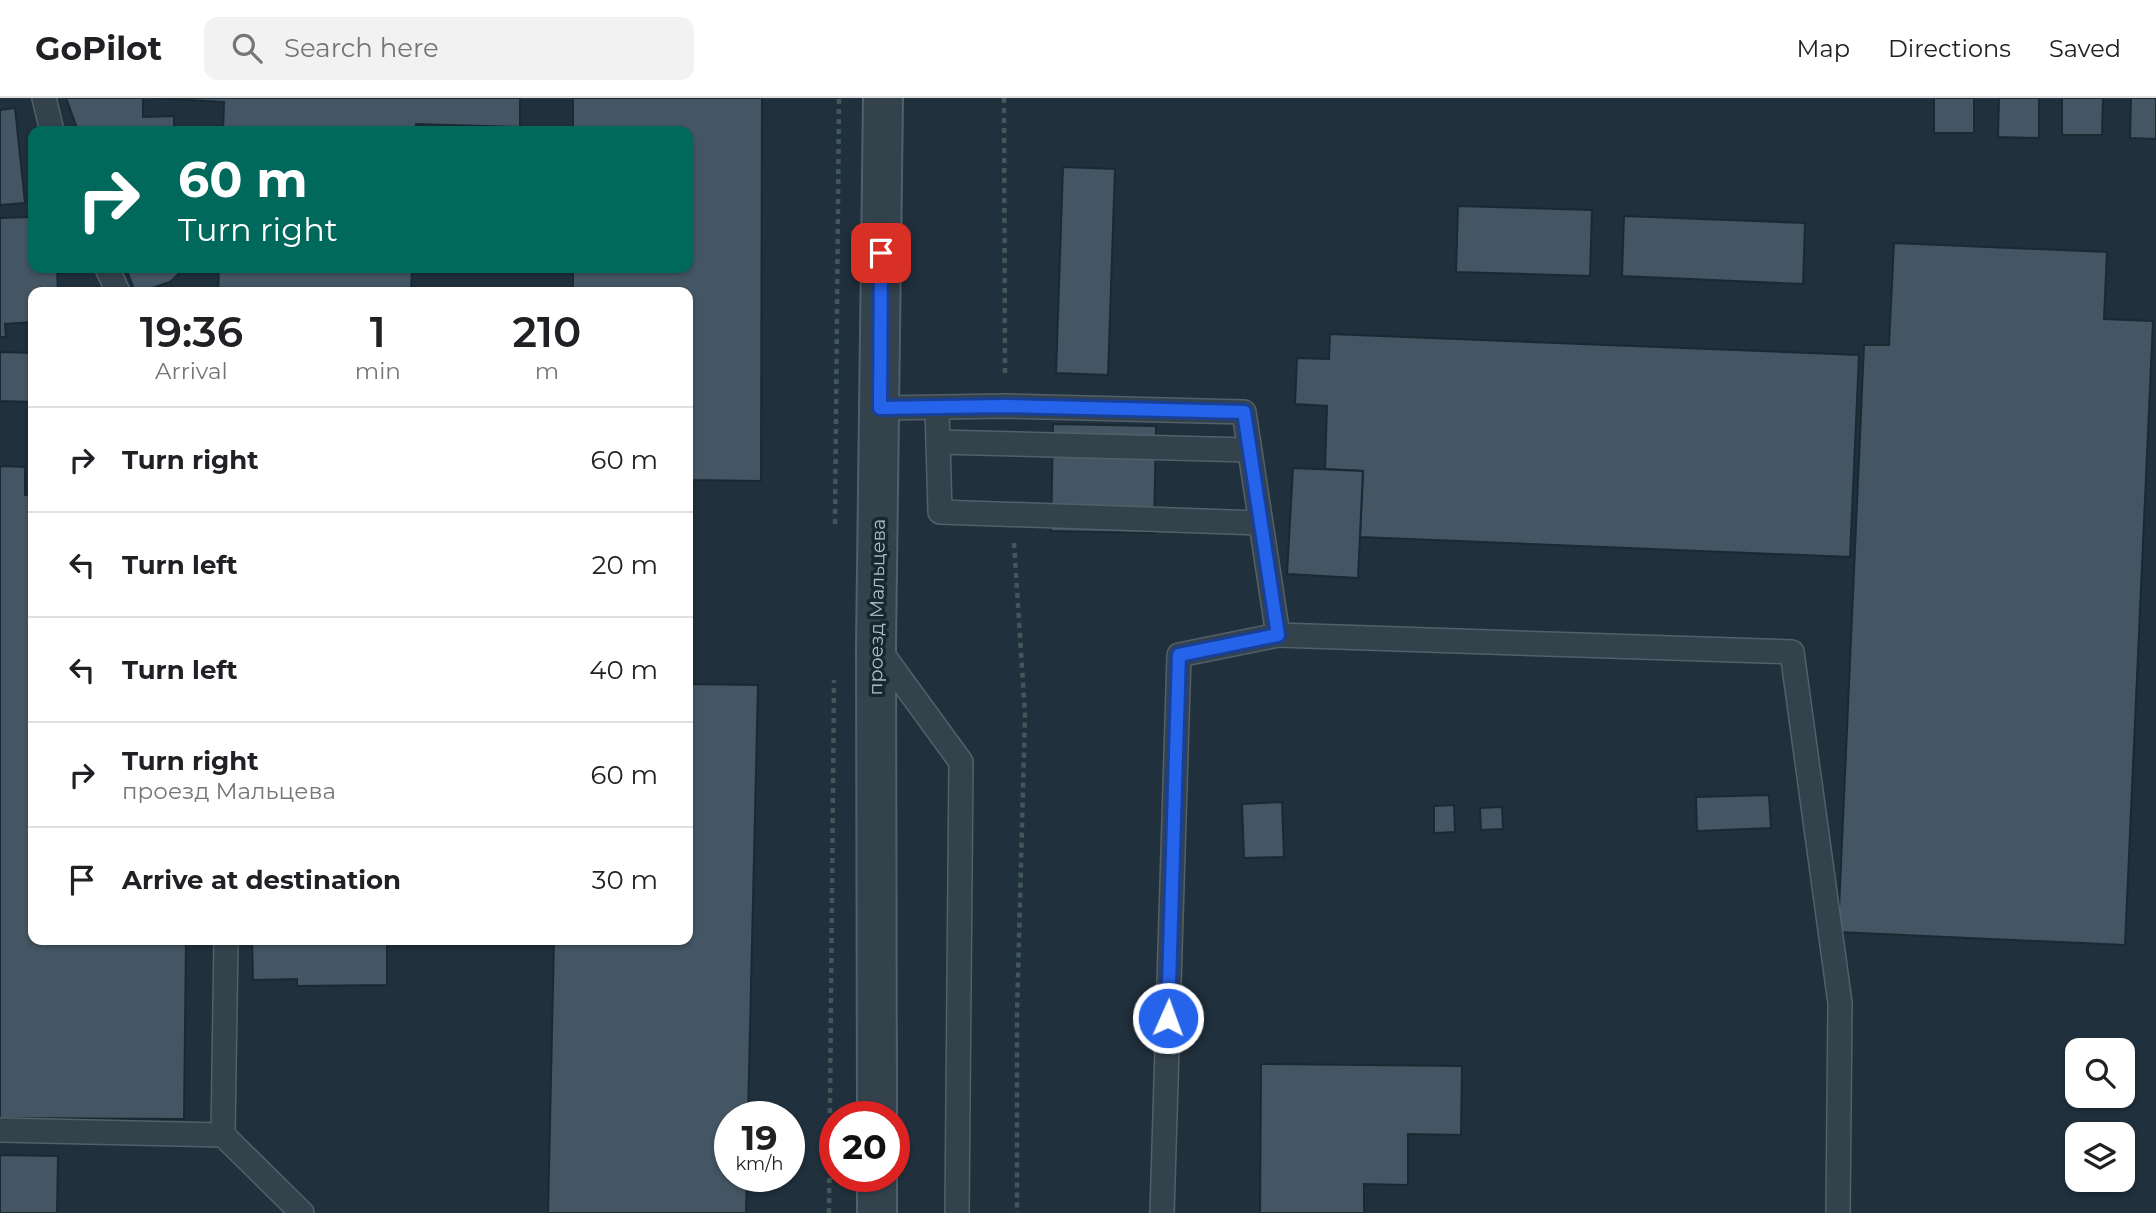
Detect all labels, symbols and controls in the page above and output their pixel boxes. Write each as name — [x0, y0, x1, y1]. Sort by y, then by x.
search box — [204, 17, 694, 80]
text: GoPilot — [35, 28, 162, 68]
icon: search — [228, 29, 266, 67]
text: Search here — [284, 32, 439, 64]
text: Map — [1797, 34, 1850, 63]
text: Directions — [1888, 34, 2011, 63]
text: Saved — [2049, 34, 2121, 63]
text: 60 m — [178, 150, 308, 209]
icon: right — [63, 154, 154, 245]
text: Turn right — [178, 210, 338, 249]
pin — [851, 223, 911, 283]
icon: arrive — [862, 234, 900, 272]
text: 19:36 — [140, 306, 243, 358]
text: 1 — [370, 306, 386, 358]
text: 210 — [513, 306, 581, 358]
text: Arrival — [155, 357, 228, 385]
text: min — [355, 357, 401, 385]
text: m — [535, 357, 559, 385]
icon: right — [63, 441, 101, 479]
text: Turn right — [122, 444, 258, 476]
text: 60 m — [591, 444, 658, 476]
street label: проезд Мальцева — [864, 519, 890, 695]
icon: left — [63, 546, 101, 584]
text: Turn left — [122, 549, 238, 581]
text: 20 m — [592, 549, 658, 581]
icon: left — [63, 651, 101, 689]
text: Turn left — [122, 654, 238, 686]
text: 40 m — [589, 654, 658, 686]
text: Turn right — [122, 745, 258, 777]
icon: right — [63, 756, 101, 794]
text: 60 m — [591, 759, 658, 791]
text: проезд Мальцева — [122, 777, 336, 805]
icon: arrive — [63, 861, 101, 899]
text: Arrive at destination — [122, 864, 401, 896]
text: 30 m — [592, 864, 658, 896]
position arrow — [1131, 981, 1205, 1055]
map controls — [2065, 1038, 2135, 1192]
button: search — [2065, 1038, 2135, 1108]
speed limit sign: 20 — [819, 1101, 910, 1192]
text: 19 — [741, 1116, 778, 1159]
button: layers — [2065, 1122, 2135, 1192]
text: km/h — [735, 1153, 784, 1175]

